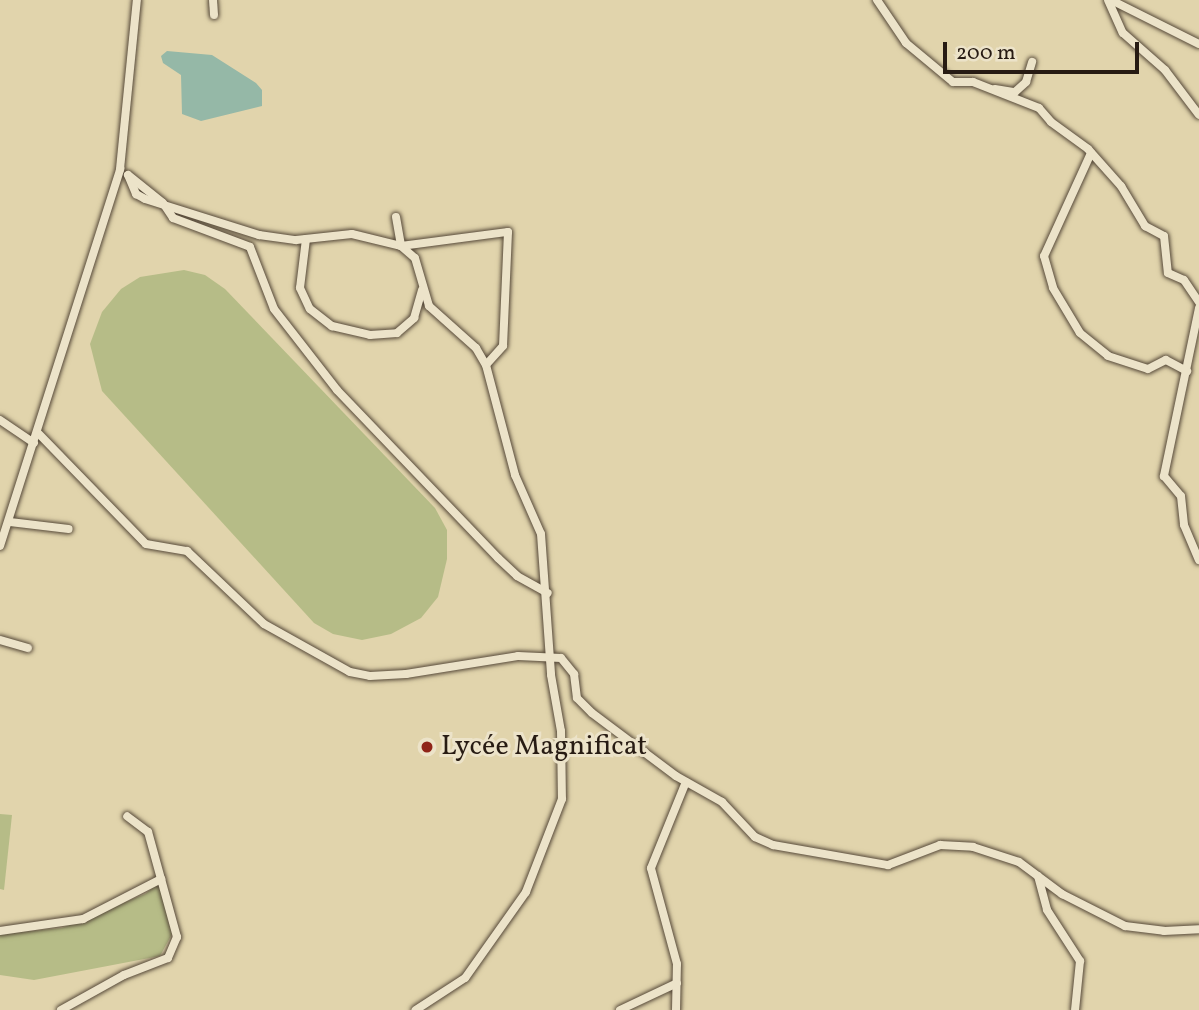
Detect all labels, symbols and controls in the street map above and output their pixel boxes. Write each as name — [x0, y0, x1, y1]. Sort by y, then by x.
scale bar — [947, 28, 1143, 72]
text: 200 m — [956, 39, 1016, 68]
place label: Lycée Magnificat — [441, 730, 647, 764]
marker: Lycée Magnificat — [419, 739, 435, 755]

